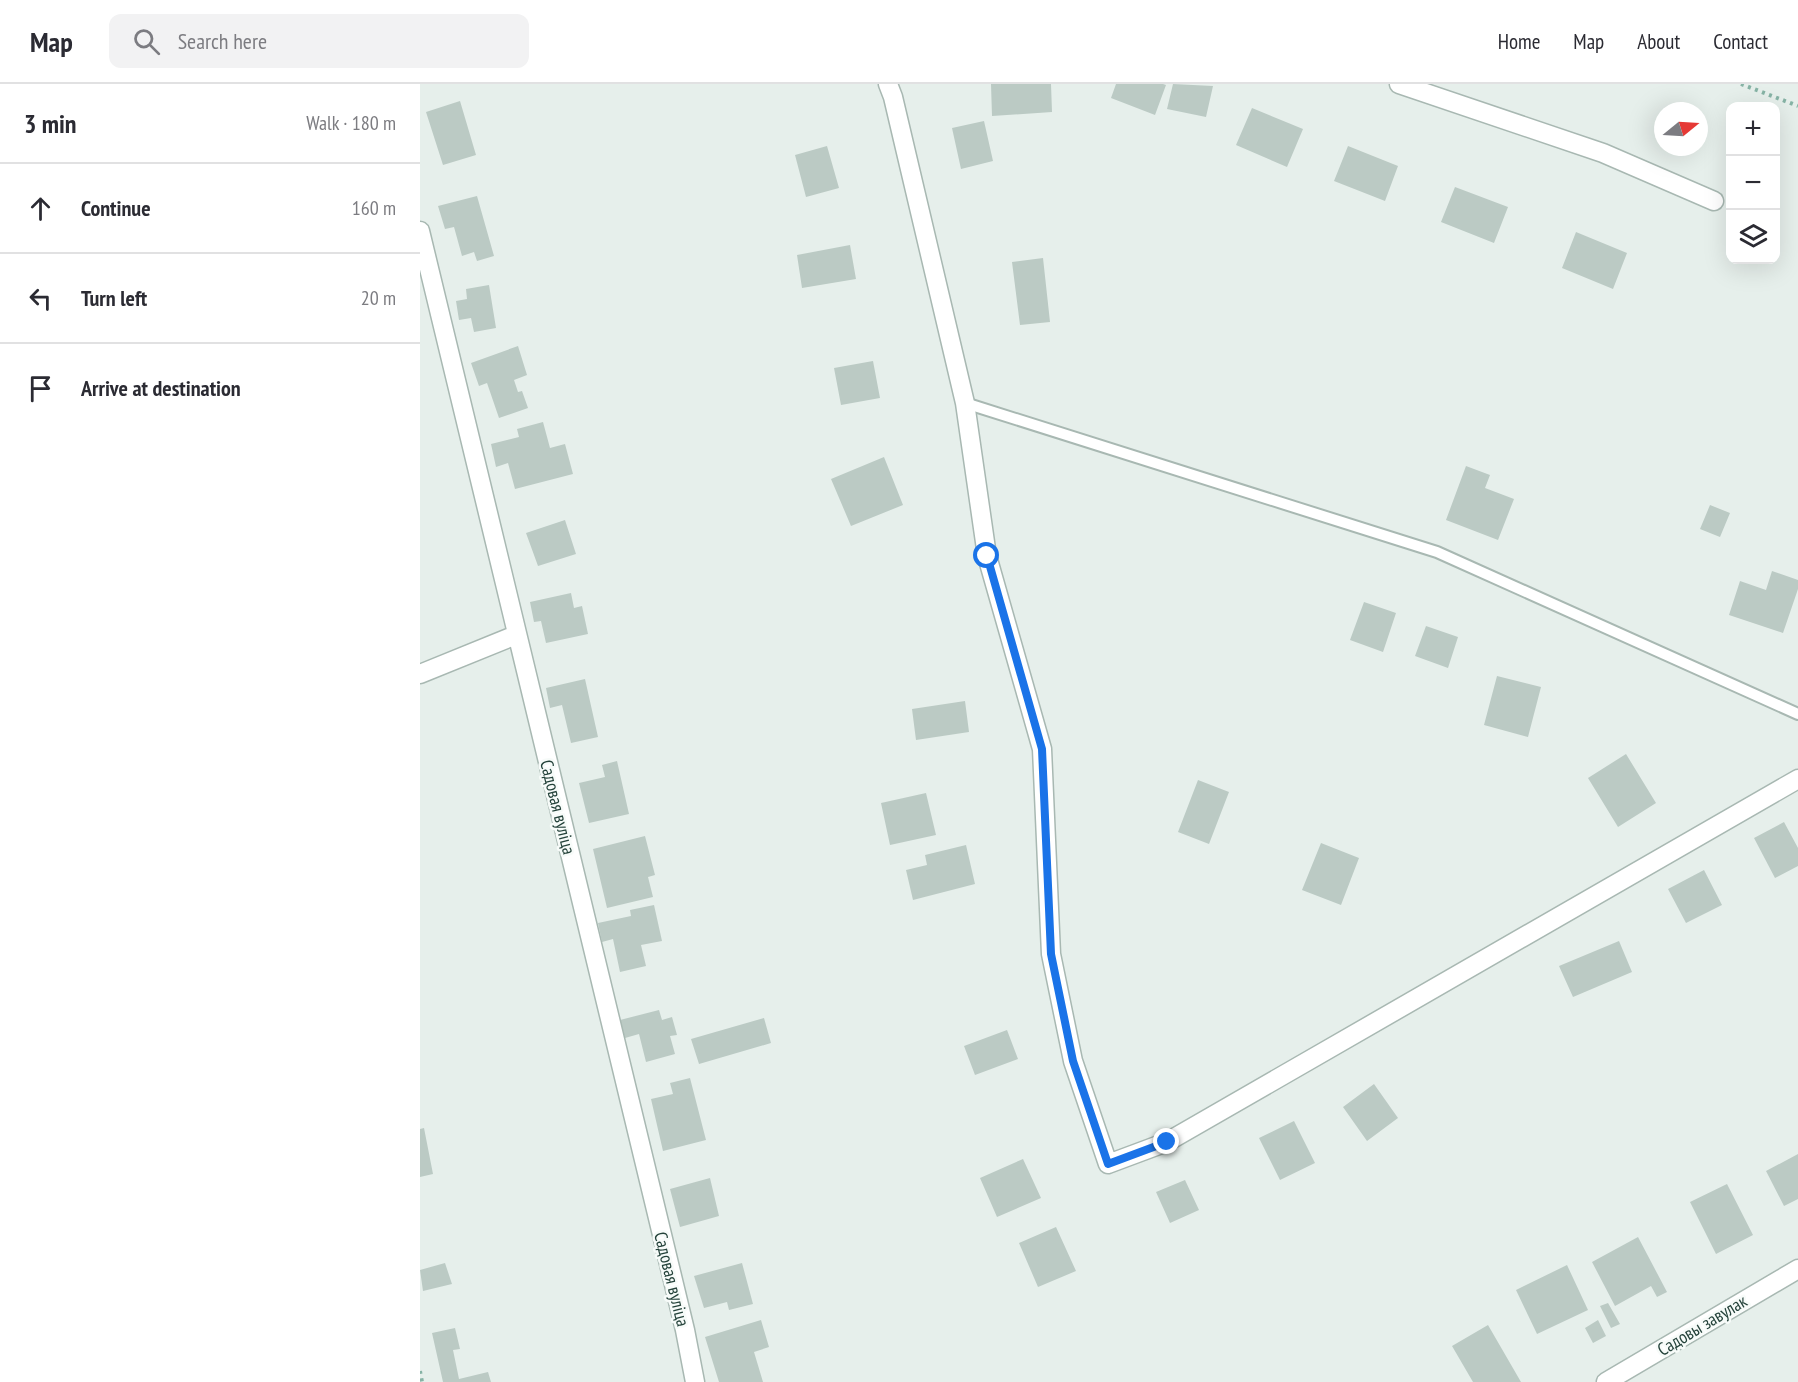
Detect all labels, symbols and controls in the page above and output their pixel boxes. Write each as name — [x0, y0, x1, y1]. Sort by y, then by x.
search box — [109, 14, 529, 68]
text: Map — [30, 23, 73, 60]
icon: search — [130, 25, 163, 58]
text: Search here — [178, 27, 267, 55]
text: Home — [1498, 28, 1540, 55]
text: Map — [1573, 28, 1604, 55]
text: About — [1637, 28, 1680, 55]
text: Contact — [1713, 28, 1768, 55]
north arrow — [1654, 102, 1708, 156]
map controls — [1726, 102, 1780, 264]
button: + — [1726, 102, 1780, 156]
text: 3 min — [24, 107, 77, 140]
text: Walk · 180 m — [306, 110, 396, 136]
button: − — [1726, 156, 1780, 210]
icon: ahead — [24, 192, 57, 225]
text: Continue — [81, 194, 151, 222]
text: 160 m — [352, 195, 396, 221]
button: layers — [1726, 210, 1780, 264]
icon: left — [24, 282, 57, 315]
text: Turn left — [81, 284, 147, 312]
text: 20 m — [361, 285, 396, 311]
icon: arrive — [24, 372, 57, 405]
text: Arrive at destination — [81, 374, 241, 402]
route start — [973, 542, 999, 568]
street label: Садовая вуліца — [535, 757, 581, 857]
route end — [1153, 1128, 1179, 1154]
street label: Садовая вуліца — [649, 1229, 695, 1329]
street label: Садовы завулак — [1653, 1289, 1751, 1361]

